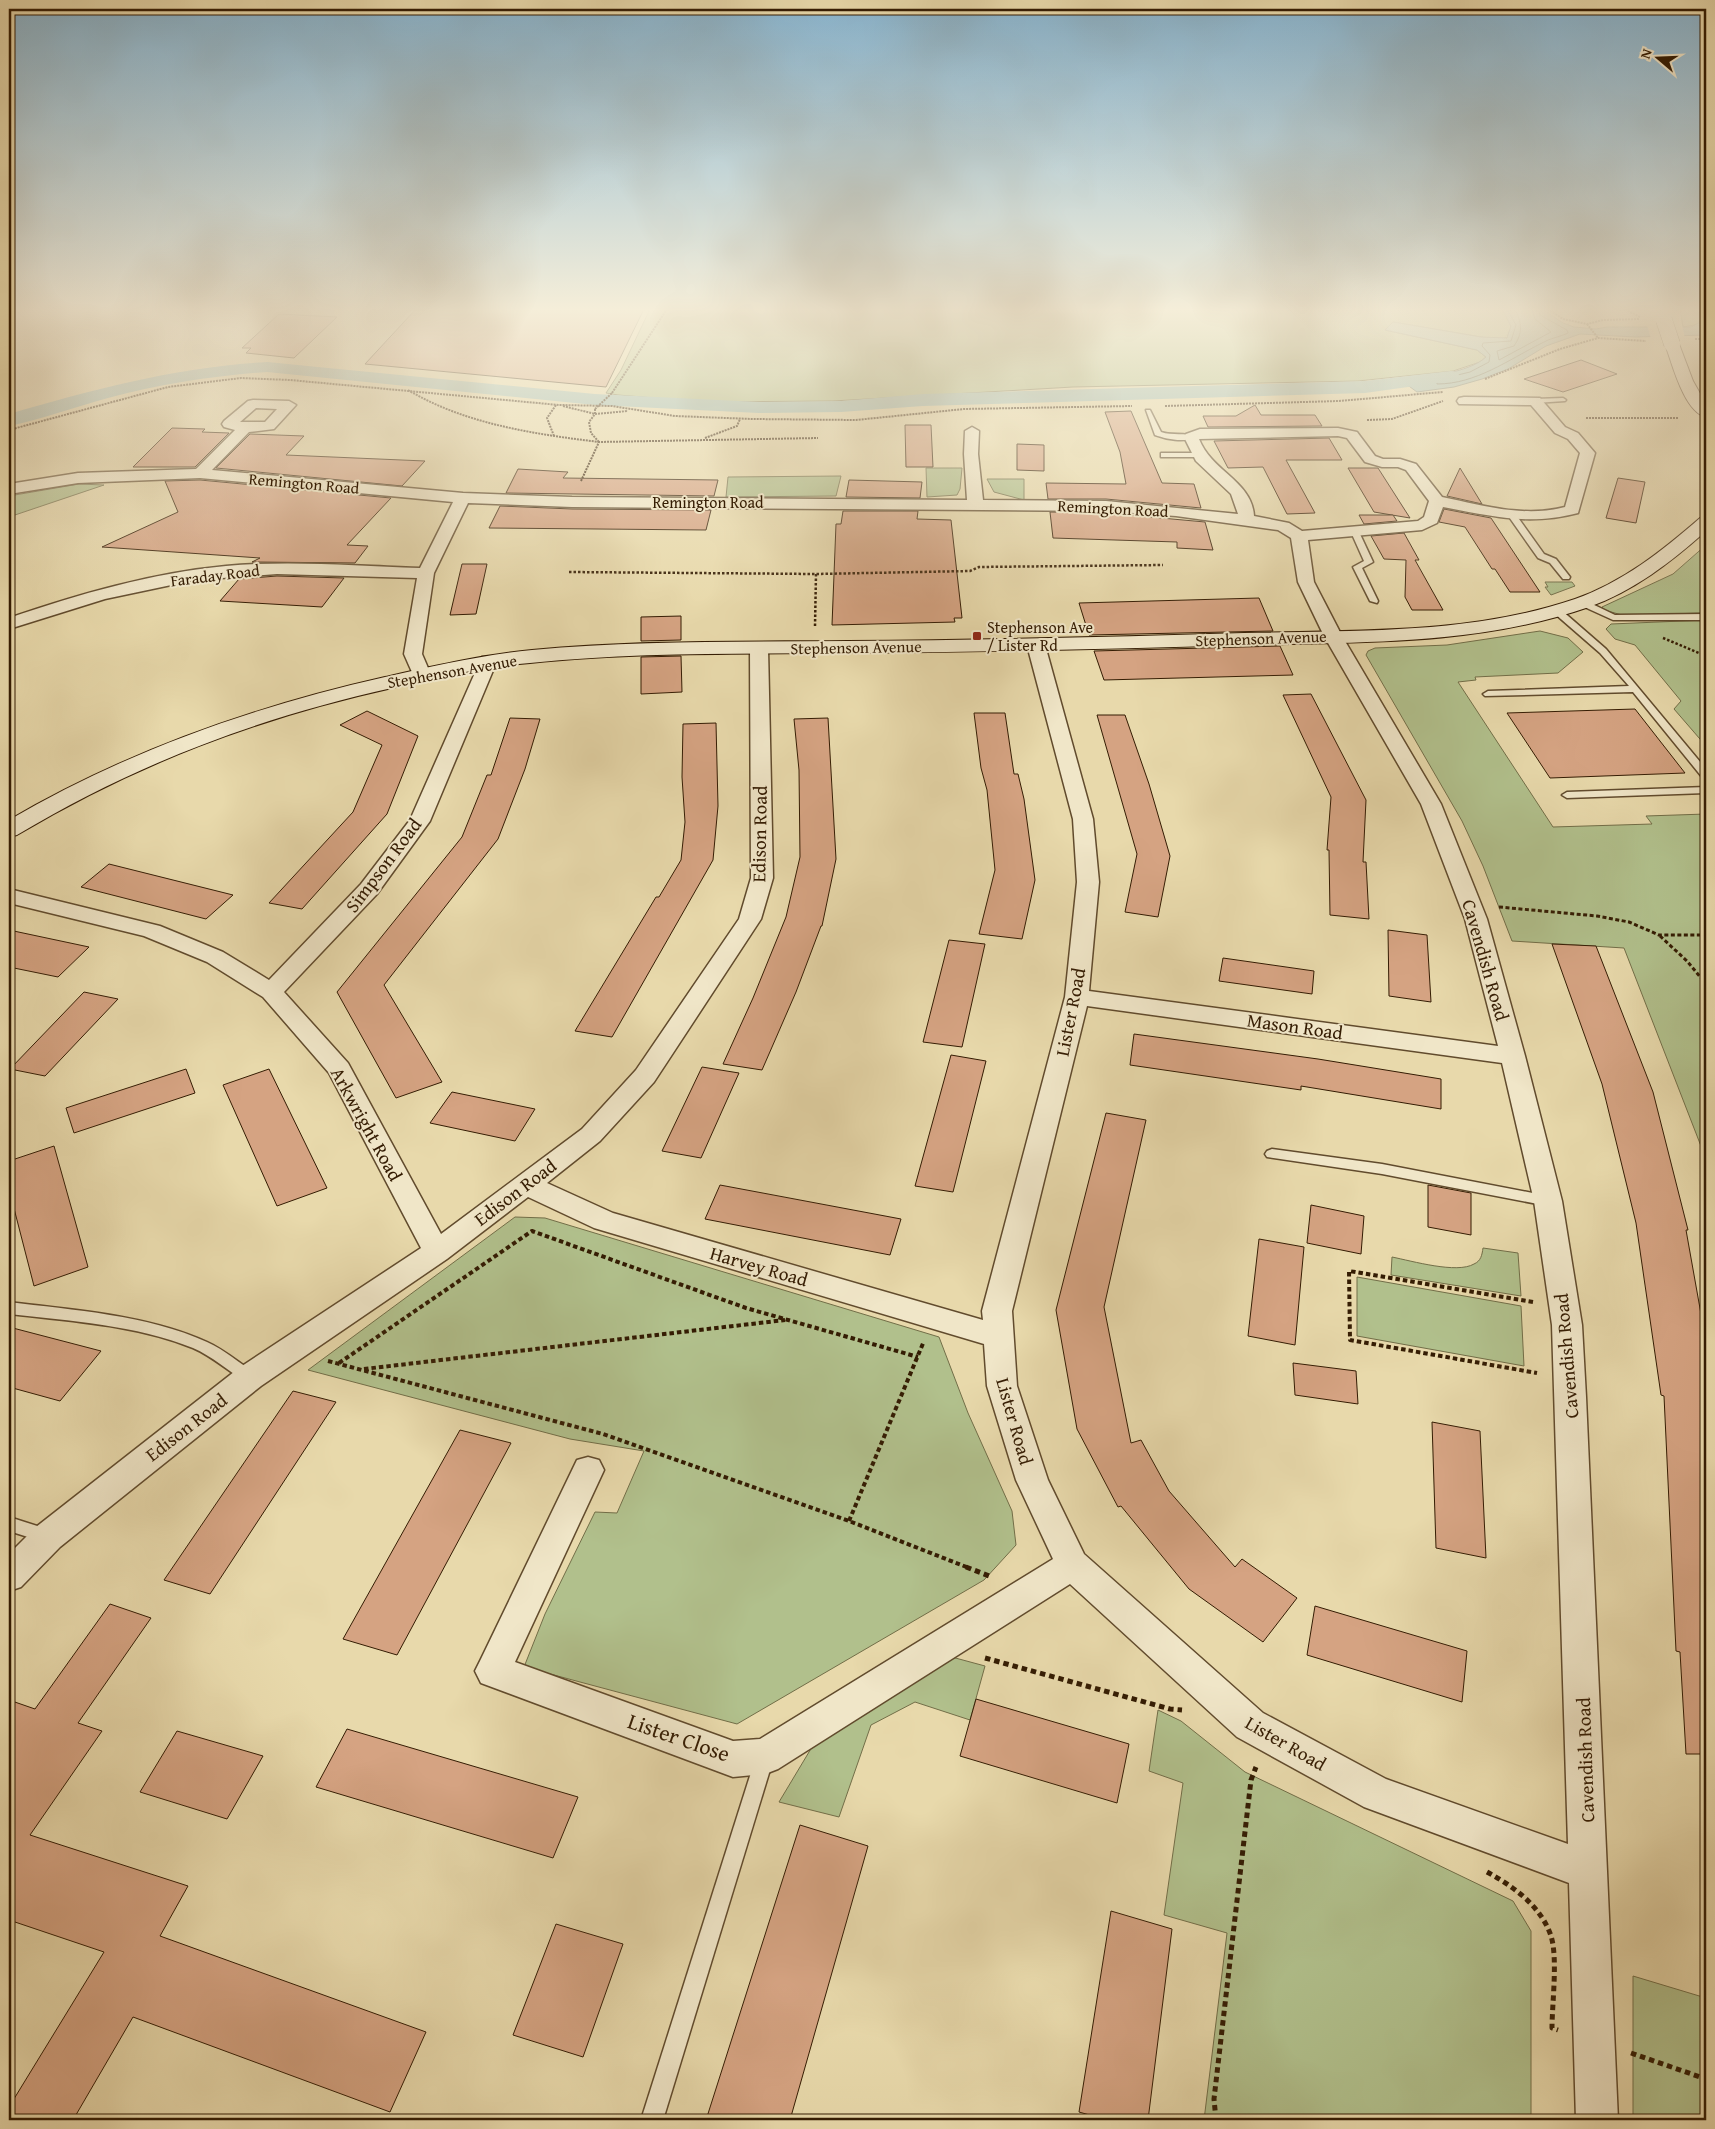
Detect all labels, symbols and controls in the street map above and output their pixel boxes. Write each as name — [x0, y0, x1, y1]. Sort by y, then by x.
north arrow — [1632, 32, 1682, 82]
text: N — [1635, 45, 1657, 61]
street label: Remington Road — [248, 466, 361, 500]
street label: Remington Road — [652, 490, 764, 514]
street label: Remington Road — [1057, 493, 1170, 523]
street label: Faraday Road — [169, 558, 261, 592]
place label: Stephenson Ave / Lister Rd — [987, 615, 1093, 657]
street label: Stephenson Avenue — [1195, 624, 1327, 652]
marker: Stephenson Ave / Lister Rd — [971, 630, 983, 642]
street label: Stephenson Avenue — [790, 634, 922, 660]
street label: Stephenson Avenue — [385, 648, 519, 694]
street label: Edison Road — [744, 784, 774, 883]
street label: Simpson Road — [338, 811, 428, 918]
street label: Cavendish Road — [1455, 896, 1517, 1025]
street label: Lister Road — [1048, 965, 1092, 1059]
street label: Mason Road — [1245, 1005, 1346, 1047]
street label: Arkwright Road — [324, 1062, 410, 1187]
street label: Edison Road — [468, 1151, 563, 1232]
street label: Harvey Road — [707, 1239, 812, 1294]
street label: Cavendish Road — [1547, 1292, 1585, 1420]
street label: Lister Road — [989, 1374, 1041, 1469]
street label: Edison Road — [139, 1386, 233, 1468]
street label: Cavendish Road — [1569, 1696, 1601, 1823]
street label: Lister Close — [624, 1705, 734, 1769]
street label: Lister Road — [1240, 1708, 1333, 1778]

